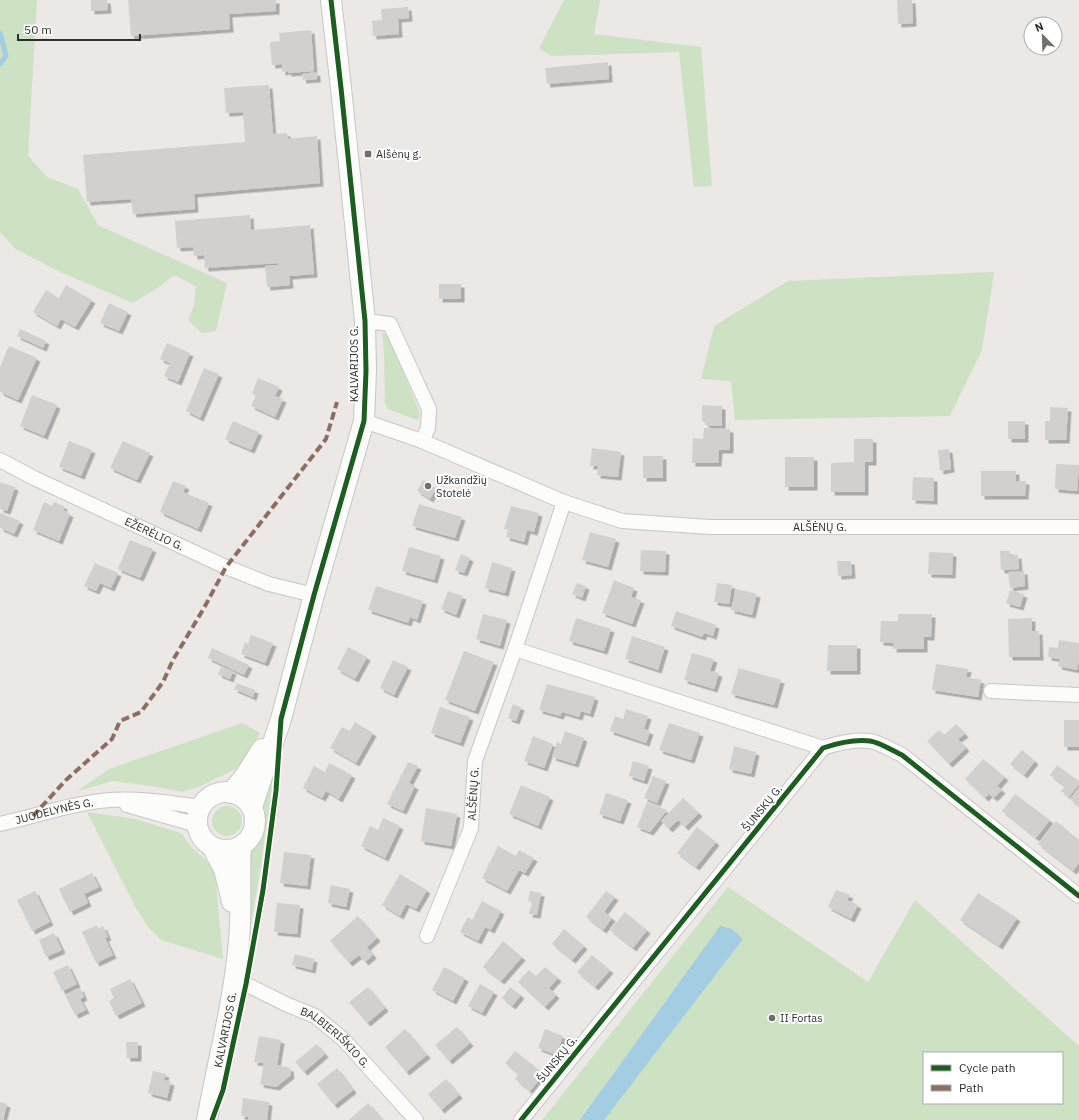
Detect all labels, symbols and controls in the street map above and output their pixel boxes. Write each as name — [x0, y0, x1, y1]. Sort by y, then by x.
scale bar — [18, 16, 140, 42]
north arrow — [1023, 16, 1063, 56]
text: N — [1033, 19, 1046, 35]
text: 50 m — [24, 22, 52, 37]
place label: Alšėnų g. — [376, 147, 421, 161]
marker: Alšėnų g. — [363, 149, 373, 159]
street label: KALVARIJOS G. — [347, 326, 361, 402]
place label: Užkandžių Stotelė — [436, 473, 487, 500]
marker: Užkandžių Stotelė — [423, 481, 433, 491]
street label: EŽERĖLIO G. — [122, 514, 186, 553]
street label: ALŠĖNŲ G. — [793, 520, 847, 534]
street label: ALŠĖNŲ G. — [464, 766, 482, 821]
street label: ŠUNSKŲ G. — [739, 782, 785, 834]
street label: JUODELYNĖS G. — [14, 795, 94, 827]
street label: KALVARIJOS G. — [211, 991, 239, 1069]
street label: BALBIERIŠKIO G. — [298, 1004, 373, 1071]
place label: II Fortas — [780, 1011, 823, 1025]
marker: II Fortas — [767, 1013, 777, 1023]
street label: ŠUNSKŲ G. — [534, 1033, 580, 1085]
legend — [923, 1052, 1063, 1104]
text: Cycle path — [959, 1060, 1016, 1075]
text: Path — [959, 1080, 984, 1095]

